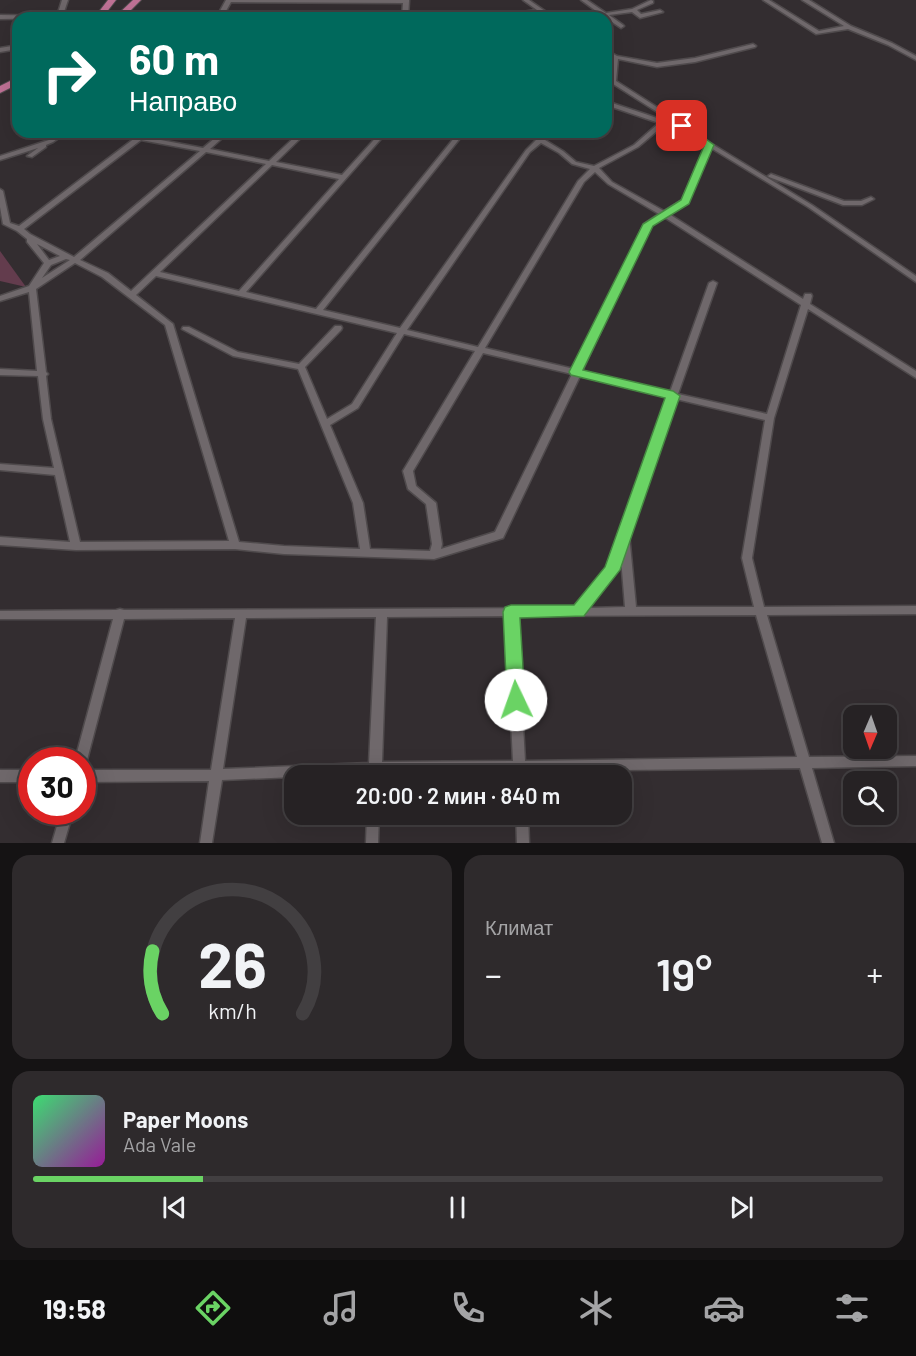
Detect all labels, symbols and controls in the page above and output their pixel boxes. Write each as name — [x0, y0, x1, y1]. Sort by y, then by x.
text: 60 m — [129, 33, 219, 83]
icon: right — [30, 36, 108, 114]
text: Направо — [129, 84, 237, 116]
pin — [656, 100, 707, 151]
icon: arrive — [665, 109, 698, 142]
position arrow — [484, 668, 548, 732]
north arrow — [843, 705, 897, 759]
map controls — [843, 705, 897, 825]
speed limit sign: 30 — [18, 747, 96, 825]
button: search — [843, 771, 897, 825]
text: 20:00 · 2 мин · 840 m — [356, 782, 560, 808]
text: Климат — [485, 915, 553, 939]
text: 26 — [198, 926, 266, 1000]
text: 19° — [656, 946, 712, 1000]
text: − — [485, 954, 502, 994]
text: + — [867, 954, 883, 994]
text: km/h — [208, 998, 256, 1023]
text: Paper Moons — [123, 1106, 248, 1132]
text: Ada Vale — [123, 1132, 196, 1156]
icon: previous — [158, 1191, 191, 1224]
icon: pause — [441, 1191, 474, 1224]
icon: next — [725, 1191, 758, 1224]
icon: directions — [192, 1287, 234, 1329]
icon: music — [320, 1287, 362, 1329]
icon: phone — [447, 1287, 489, 1329]
icon: climate — [575, 1287, 617, 1329]
icon: car — [703, 1287, 745, 1329]
icon: filters — [831, 1287, 873, 1329]
text: 19:58 — [43, 1292, 106, 1324]

